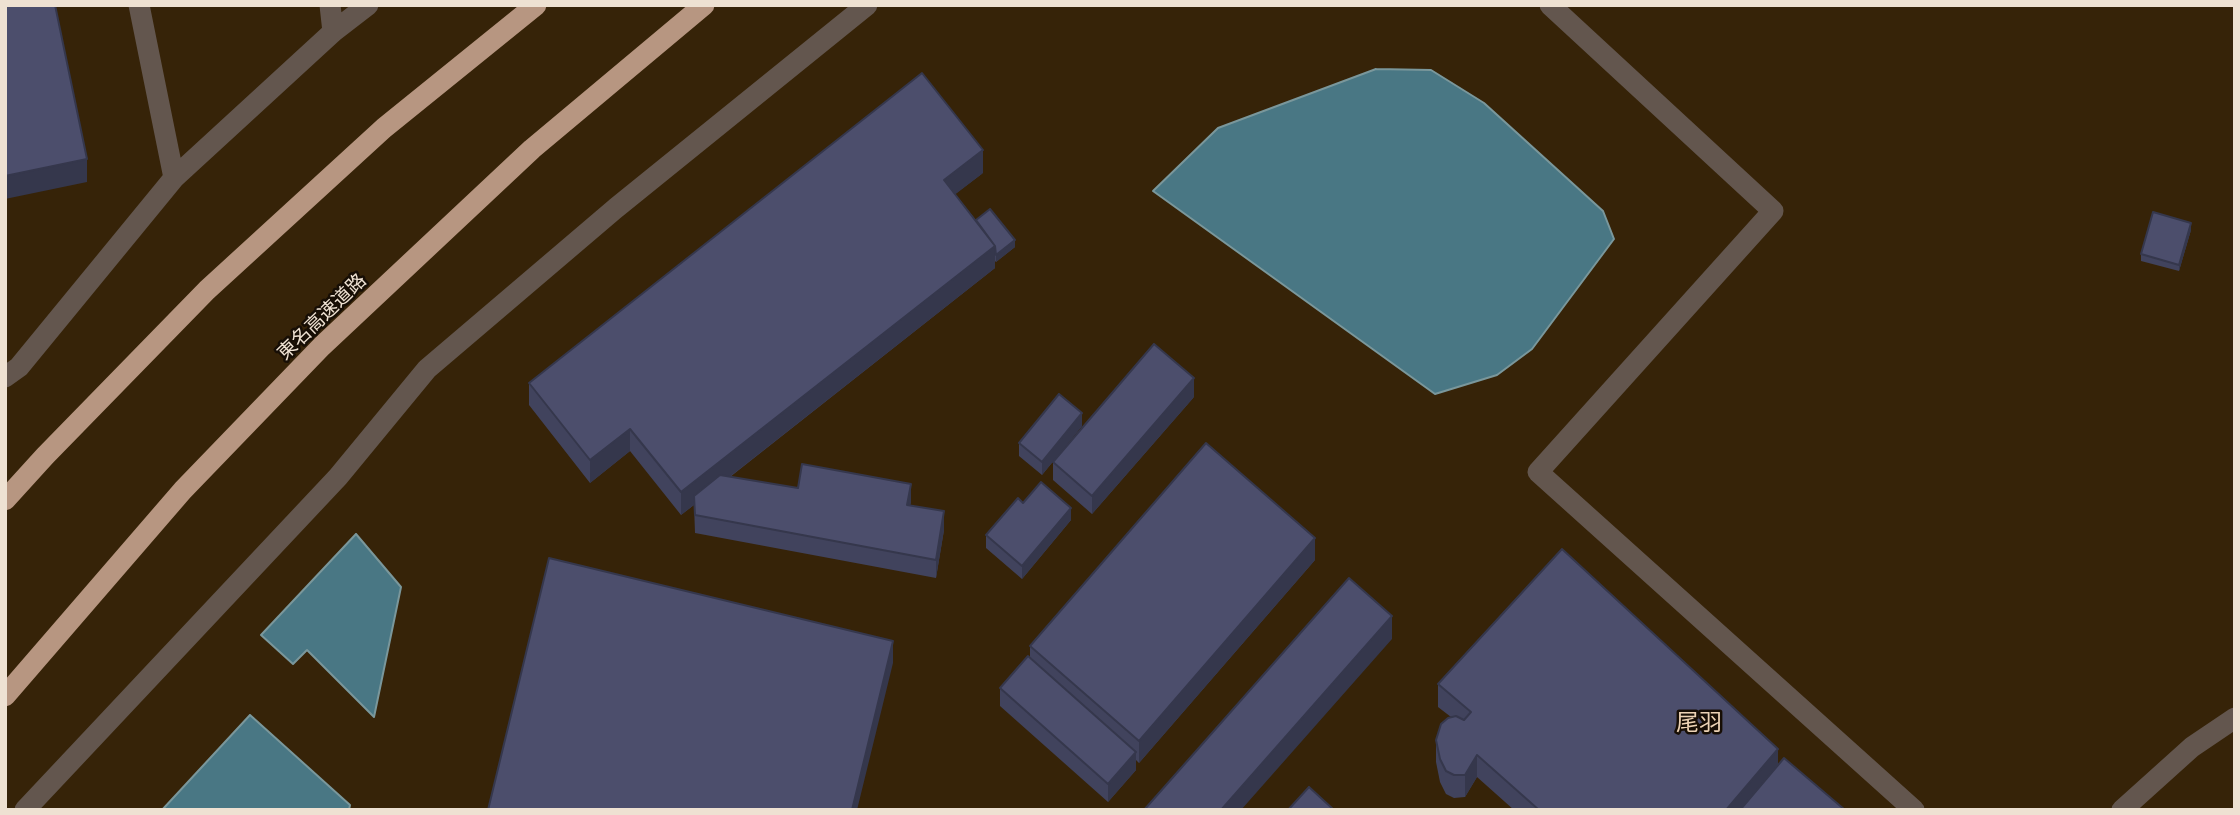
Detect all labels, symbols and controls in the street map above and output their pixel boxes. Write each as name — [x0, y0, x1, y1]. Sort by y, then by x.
street label: 東名高速道路 — [273, 269, 371, 365]
district label: 尾羽 — [1676, 709, 1722, 737]

